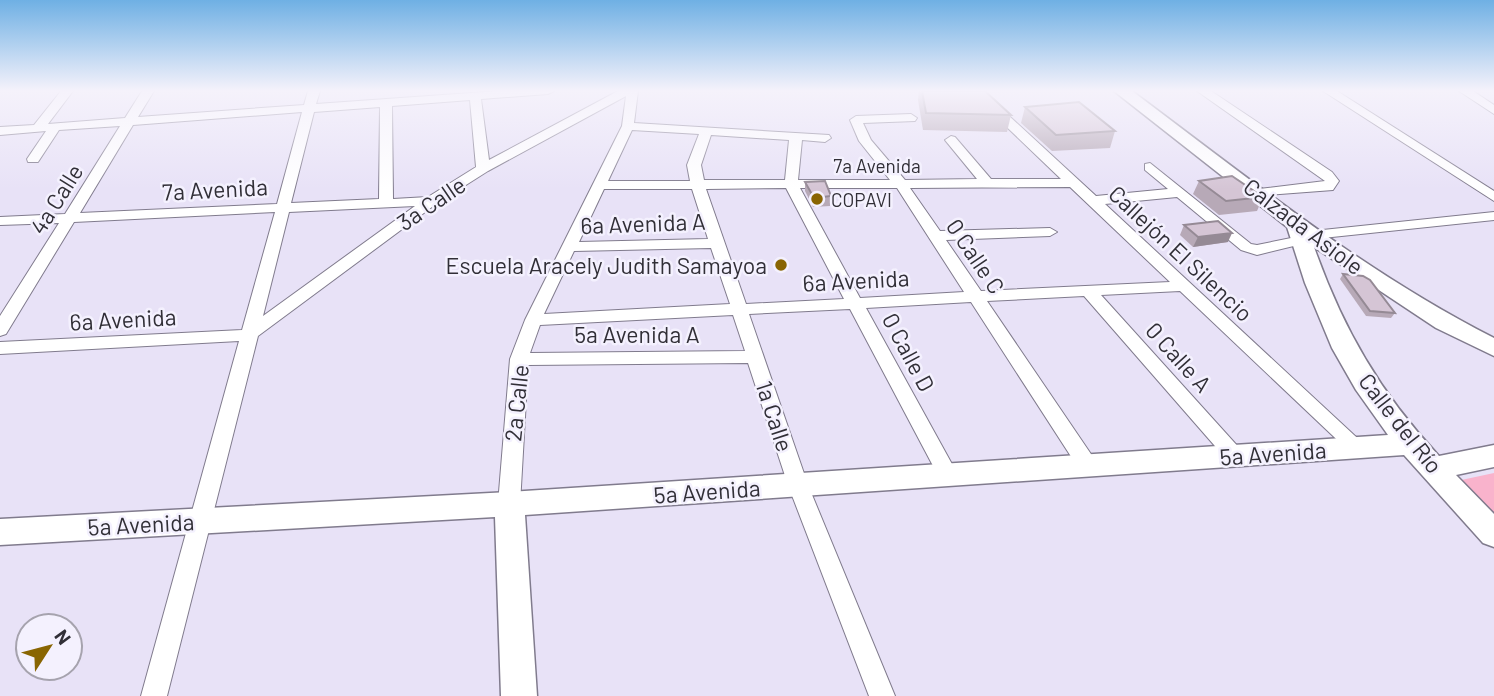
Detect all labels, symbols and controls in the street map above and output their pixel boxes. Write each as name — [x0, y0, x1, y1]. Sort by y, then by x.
street label: 7a Avenida — [833, 154, 921, 177]
street label: 4a Calle — [24, 159, 88, 239]
street label: 3a Calle — [391, 170, 471, 236]
street label: 7a Avenida — [161, 172, 269, 206]
street label: Calzada Asiole — [1239, 172, 1369, 280]
street label: Callejón El Silencio — [1103, 179, 1259, 327]
place label: COPAVI — [831, 188, 892, 211]
marker: COPAVI — [809, 191, 825, 207]
street label: 6a Avenida A — [580, 207, 706, 239]
street label: 0 Calle C — [941, 213, 1011, 299]
place label: Escuela Aracely Judith Samayoa — [445, 251, 767, 279]
marker: Escuela Aracely Judith Samayoa — [773, 257, 789, 273]
street label: 6a Avenida — [802, 263, 910, 297]
street label: 6a Avenida — [69, 302, 177, 336]
street label: 0 Calle D — [877, 308, 941, 396]
street label: 0 Calle A — [1140, 316, 1218, 398]
street label: 5a Avenida A — [574, 320, 700, 348]
street label: 2a Calle — [498, 363, 534, 443]
street label: Calle del Río — [1353, 367, 1449, 479]
street label: 1a Calle — [750, 377, 800, 455]
street label: 5a Avenida — [1219, 435, 1327, 471]
street label: 5a Avenida — [653, 473, 761, 509]
street label: 5a Avenida — [87, 507, 195, 541]
north arrow — [14, 612, 84, 682]
text: N — [50, 625, 76, 649]

